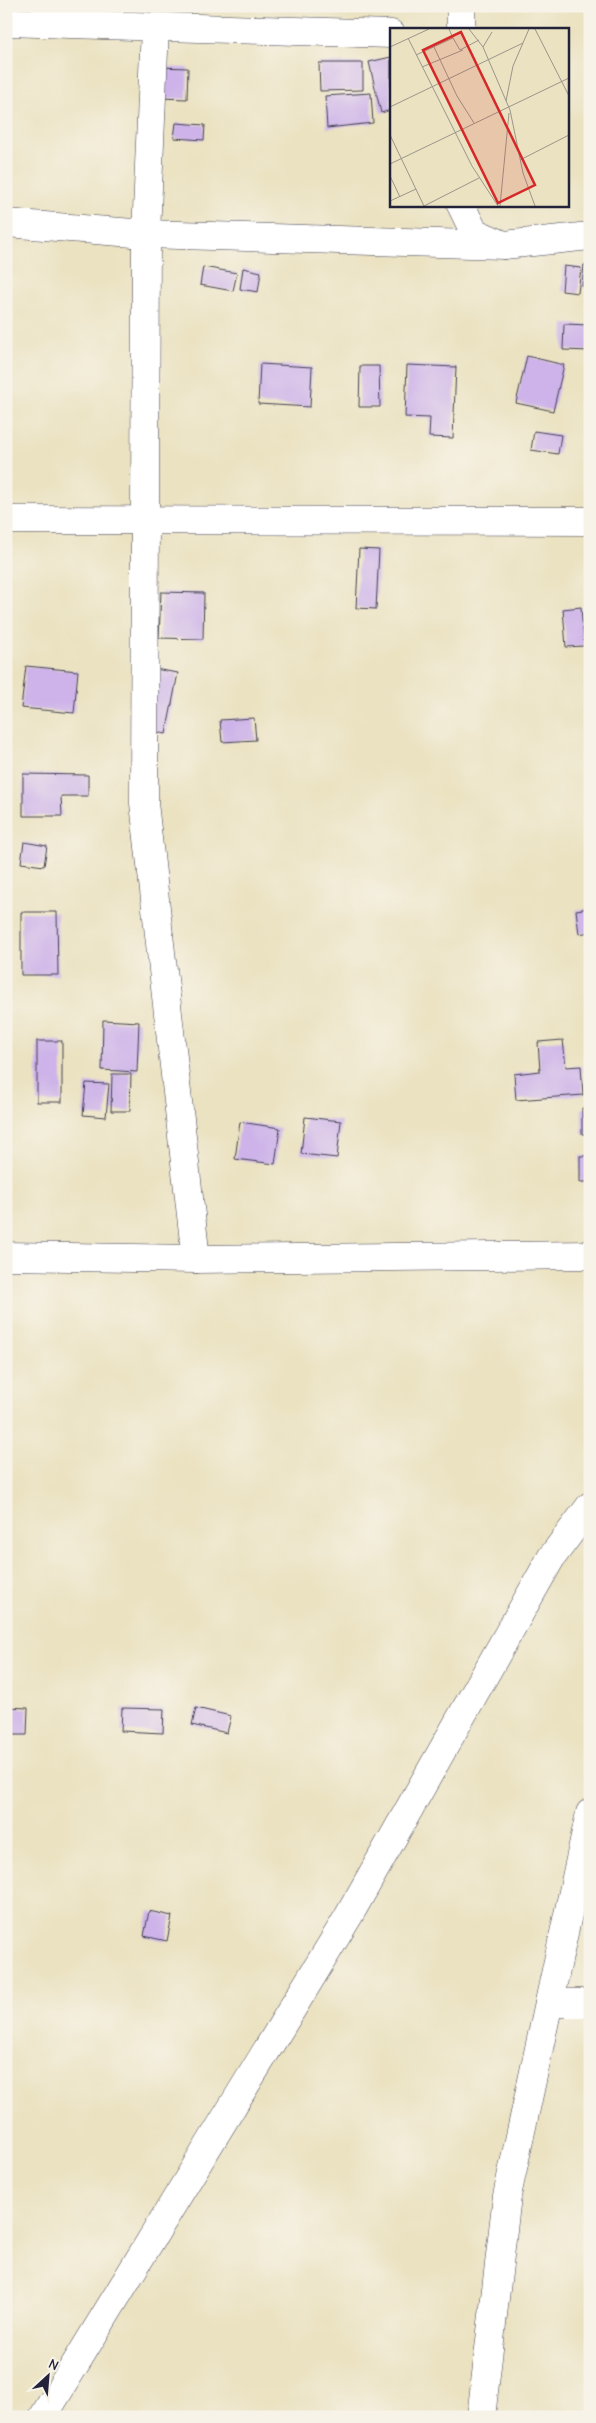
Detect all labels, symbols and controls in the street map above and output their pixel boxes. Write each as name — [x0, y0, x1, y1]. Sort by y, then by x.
inset map — [390, 28, 568, 206]
north arrow — [22, 2350, 72, 2400]
text: N — [46, 2355, 61, 2374]

